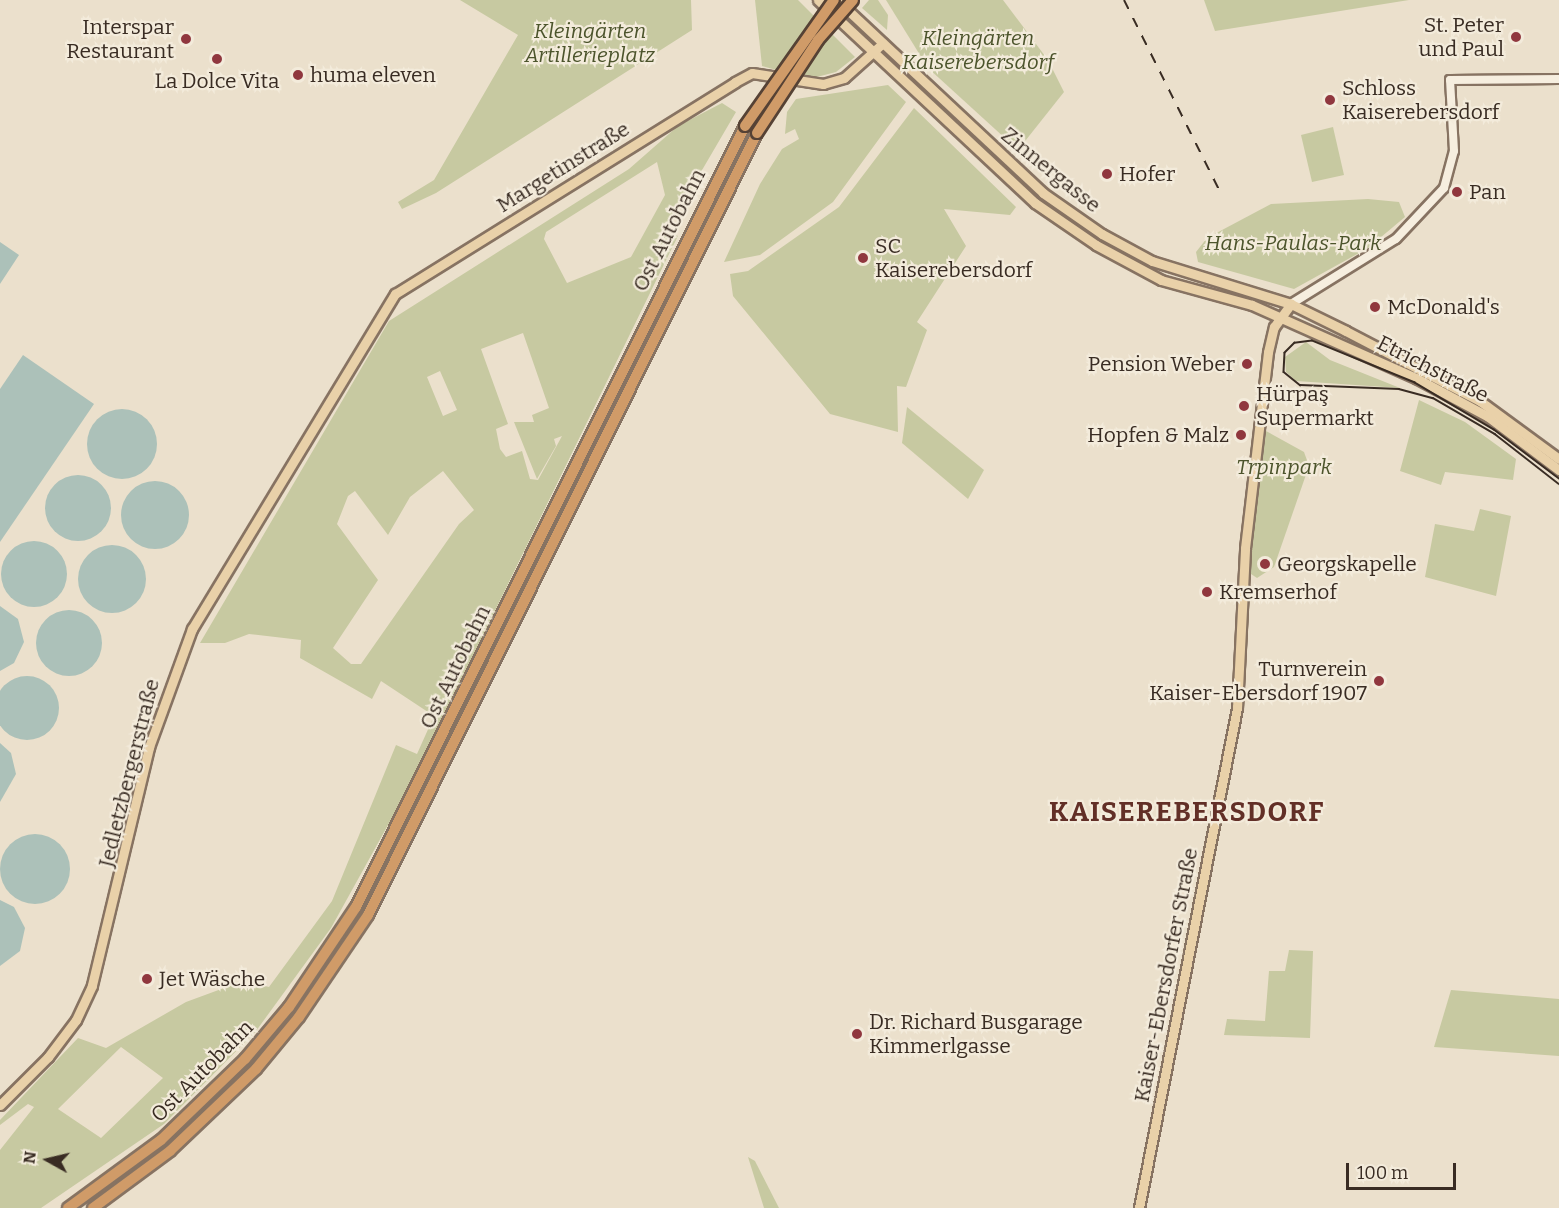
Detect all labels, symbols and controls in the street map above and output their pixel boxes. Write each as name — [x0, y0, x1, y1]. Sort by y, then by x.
place label: St. Peter und Paul — [1418, 12, 1504, 62]
place label: Interspar Restaurant — [66, 14, 174, 64]
park label: Kleingärten Artillerieplatz — [525, 18, 655, 68]
park label: Kleingärten Kaiserebersdorf — [902, 25, 1054, 75]
marker: St. Peter und Paul — [1509, 30, 1523, 44]
marker: Interspar Restaurant — [179, 32, 193, 46]
marker: La Dolce Vita — [210, 52, 224, 66]
place label: huma eleven — [310, 62, 436, 88]
place label: La Dolce Vita — [155, 68, 279, 94]
marker: huma eleven — [291, 68, 305, 82]
place label: Schloss Kaiserebersdorf — [1342, 75, 1499, 125]
marker: Schloss Kaiserebersdorf — [1323, 93, 1337, 107]
street label: Margetinstraße — [492, 116, 634, 218]
street label: Zinnergasse — [996, 122, 1106, 218]
place label: Hofer — [1119, 161, 1175, 187]
street label: Ost Autobahn — [627, 165, 711, 295]
marker: Hofer — [1100, 167, 1114, 181]
place label: Pan — [1469, 179, 1506, 205]
marker: Pan — [1450, 185, 1464, 199]
park label: Hans-Paulas-Park — [1205, 230, 1381, 256]
place label: SC Kaiserebersdorf — [875, 233, 1032, 283]
marker: SC Kaiserebersdorf — [856, 251, 870, 265]
place label: McDonald's — [1387, 294, 1500, 320]
marker: McDonald's — [1368, 300, 1382, 314]
street label: Etrichstraße — [1373, 330, 1493, 408]
place label: Pension Weber — [1088, 351, 1235, 377]
marker: Pension Weber — [1240, 357, 1254, 371]
place label: Hürpaş Supermarkt — [1256, 381, 1374, 431]
marker: Hürpaş Supermarkt — [1237, 399, 1251, 413]
place label: Hopfen & Malz — [1087, 422, 1229, 448]
marker: Hopfen & Malz — [1234, 428, 1248, 442]
park label: Trpinpark — [1236, 454, 1332, 480]
place label: Georgskapelle — [1277, 551, 1417, 577]
marker: Georgskapelle — [1258, 557, 1272, 571]
place label: Kremserhof — [1219, 579, 1337, 605]
marker: Kremserhof — [1200, 585, 1214, 599]
street label: Ost Autobahn — [414, 601, 496, 733]
place label: Turnverein Kaiser-Ebersdorf 1907 — [1149, 656, 1367, 706]
marker: Turnverein Kaiser-Ebersdorf 1907 — [1372, 674, 1386, 688]
street label: Jedletzbergerstraße — [93, 676, 165, 870]
district label: KAISEREBERSDORF — [1049, 797, 1325, 829]
street label: Kaiser-Ebersdorfer Straße — [1129, 846, 1203, 1104]
place label: Jet Wäsche — [159, 966, 265, 992]
marker: Jet Wäsche — [140, 972, 154, 986]
place label: Dr. Richard Busgarage Kimmerlgasse — [869, 1009, 1083, 1059]
street label: Ost Autobahn — [146, 1015, 258, 1127]
marker: Dr. Richard Busgarage Kimmerlgasse — [850, 1027, 864, 1041]
north arrow — [18, 1130, 78, 1190]
text: N — [19, 1150, 40, 1165]
scale bar — [1349, 1151, 1458, 1189]
text: 100 m — [1357, 1162, 1408, 1184]

